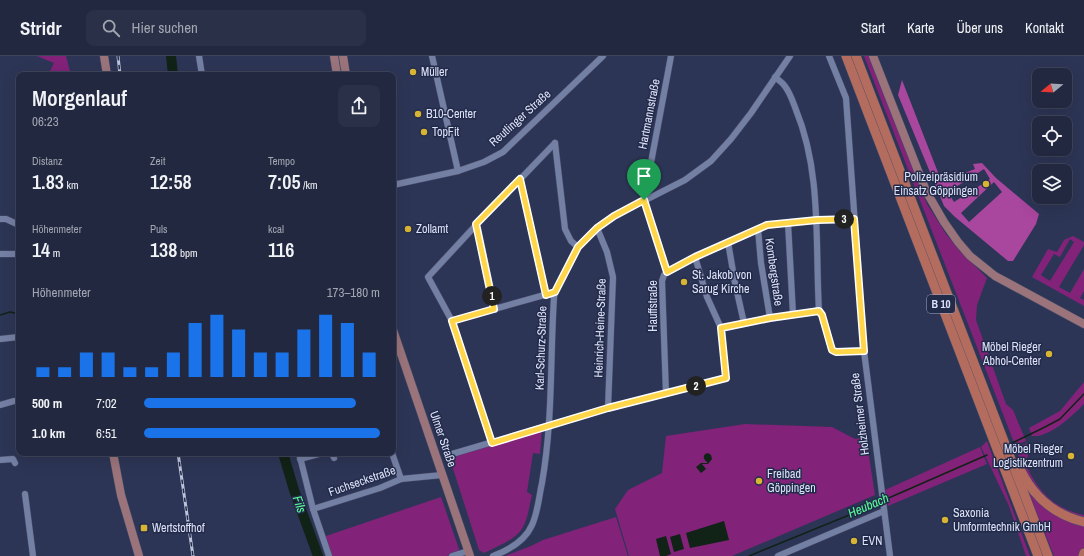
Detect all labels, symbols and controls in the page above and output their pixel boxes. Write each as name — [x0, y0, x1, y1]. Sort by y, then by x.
search box — [86, 10, 366, 46]
text: Stridr — [20, 15, 62, 41]
icon: search — [100, 17, 122, 39]
text: Hier suchen — [132, 17, 198, 38]
text: Start — [861, 19, 885, 37]
text: Karte — [907, 19, 934, 37]
text: Über uns — [956, 19, 1003, 37]
text: Kontakt — [1025, 19, 1064, 37]
place label: Müller — [421, 64, 449, 80]
marker: Müller — [408, 67, 418, 77]
north arrow — [1032, 68, 1072, 108]
map controls — [1032, 68, 1072, 204]
street label: Hartmannstraße — [634, 78, 664, 150]
text: Morgenlauf — [32, 83, 127, 113]
button: share — [338, 85, 380, 127]
street label: Reutlinger Straße — [486, 86, 554, 150]
place label: B10-Center — [426, 106, 477, 122]
marker: B10-Center — [413, 109, 423, 119]
text: 06:23 — [32, 113, 59, 130]
button: locate — [1032, 116, 1072, 156]
place label: TopFit — [432, 124, 460, 140]
marker: TopFit — [419, 127, 429, 137]
text: Distanz — [32, 154, 63, 168]
text: Zeit — [150, 154, 166, 168]
text: Tempo — [268, 154, 295, 168]
pin — [627, 159, 661, 200]
button: layers — [1032, 164, 1072, 204]
icon: arrive — [633, 165, 655, 187]
text: 1.83 — [32, 168, 64, 195]
text: 12:58 — [150, 168, 192, 195]
text: 7:05 — [268, 168, 301, 195]
place label: Polizeipräsidium Einsatz Göppingen — [894, 169, 978, 199]
text: km — [64, 178, 78, 192]
text: /km — [301, 178, 318, 192]
marker: Polizeipräsidium Einsatz Göppingen — [981, 179, 991, 189]
pin: 3 — [834, 209, 854, 229]
text: 3 — [841, 212, 847, 226]
place label: Zollamt — [416, 221, 449, 237]
text: Höhenmeter — [32, 222, 82, 236]
text: Puls — [150, 222, 168, 236]
text: kcal — [268, 222, 284, 236]
marker: Zollamt — [403, 224, 413, 234]
text: 14 — [32, 236, 50, 263]
text: 138 — [150, 236, 177, 263]
text: 116 — [268, 236, 294, 263]
street label: Kornbergstraße — [761, 237, 787, 307]
text: m — [50, 246, 60, 260]
text: bpm — [177, 246, 197, 260]
place label: St. Jakob von Sarug Kirche — [692, 267, 752, 297]
marker: St. Jakob von Sarug Kirche — [679, 277, 689, 287]
street label: Heinrich-Heine-Straße — [590, 278, 610, 378]
street label: Hauffstraße — [645, 280, 661, 332]
text: Höhenmeter — [32, 284, 91, 301]
text: 173–180 m — [327, 284, 380, 301]
pin: 1 — [482, 286, 502, 306]
text: 1 — [489, 289, 495, 303]
road number: B 10 — [927, 295, 955, 313]
street label: Karl-Schurz-Straße — [532, 306, 550, 390]
place label: Möbel Rieger Abhol-Center — [982, 339, 1042, 369]
marker: Möbel Rieger Abhol-Center — [1044, 349, 1054, 359]
street label: Holzheimer Straße — [847, 372, 873, 456]
pin: 2 — [686, 376, 706, 396]
text: 2 — [693, 379, 699, 393]
text: 500 m — [32, 395, 62, 412]
text: 7:02 — [96, 395, 117, 412]
street label: Ulmer Straße — [426, 409, 460, 469]
text: 1.0 km — [32, 425, 65, 442]
text: 6:51 — [96, 425, 117, 442]
place label: Möbel Rieger Logistikzentrum — [993, 441, 1064, 471]
marker: Möbel Rieger Logistikzentrum — [1066, 451, 1076, 461]
street label: Fuchseckstraße — [326, 462, 398, 500]
place label: Freibad Göppingen — [767, 466, 816, 496]
marker: Freibad Göppingen — [754, 476, 764, 486]
water label: Heubach — [845, 489, 891, 522]
water label: Fils — [289, 493, 310, 515]
place label: Saxonia Umformtechnik GmbH — [953, 505, 1051, 535]
marker: Saxonia Umformtechnik GmbH — [940, 515, 950, 525]
place label: Wertstoffhof — [152, 520, 205, 536]
marker: Wertstoffhof — [139, 523, 149, 533]
place label: EVN — [862, 533, 882, 549]
marker: EVN — [849, 536, 859, 546]

